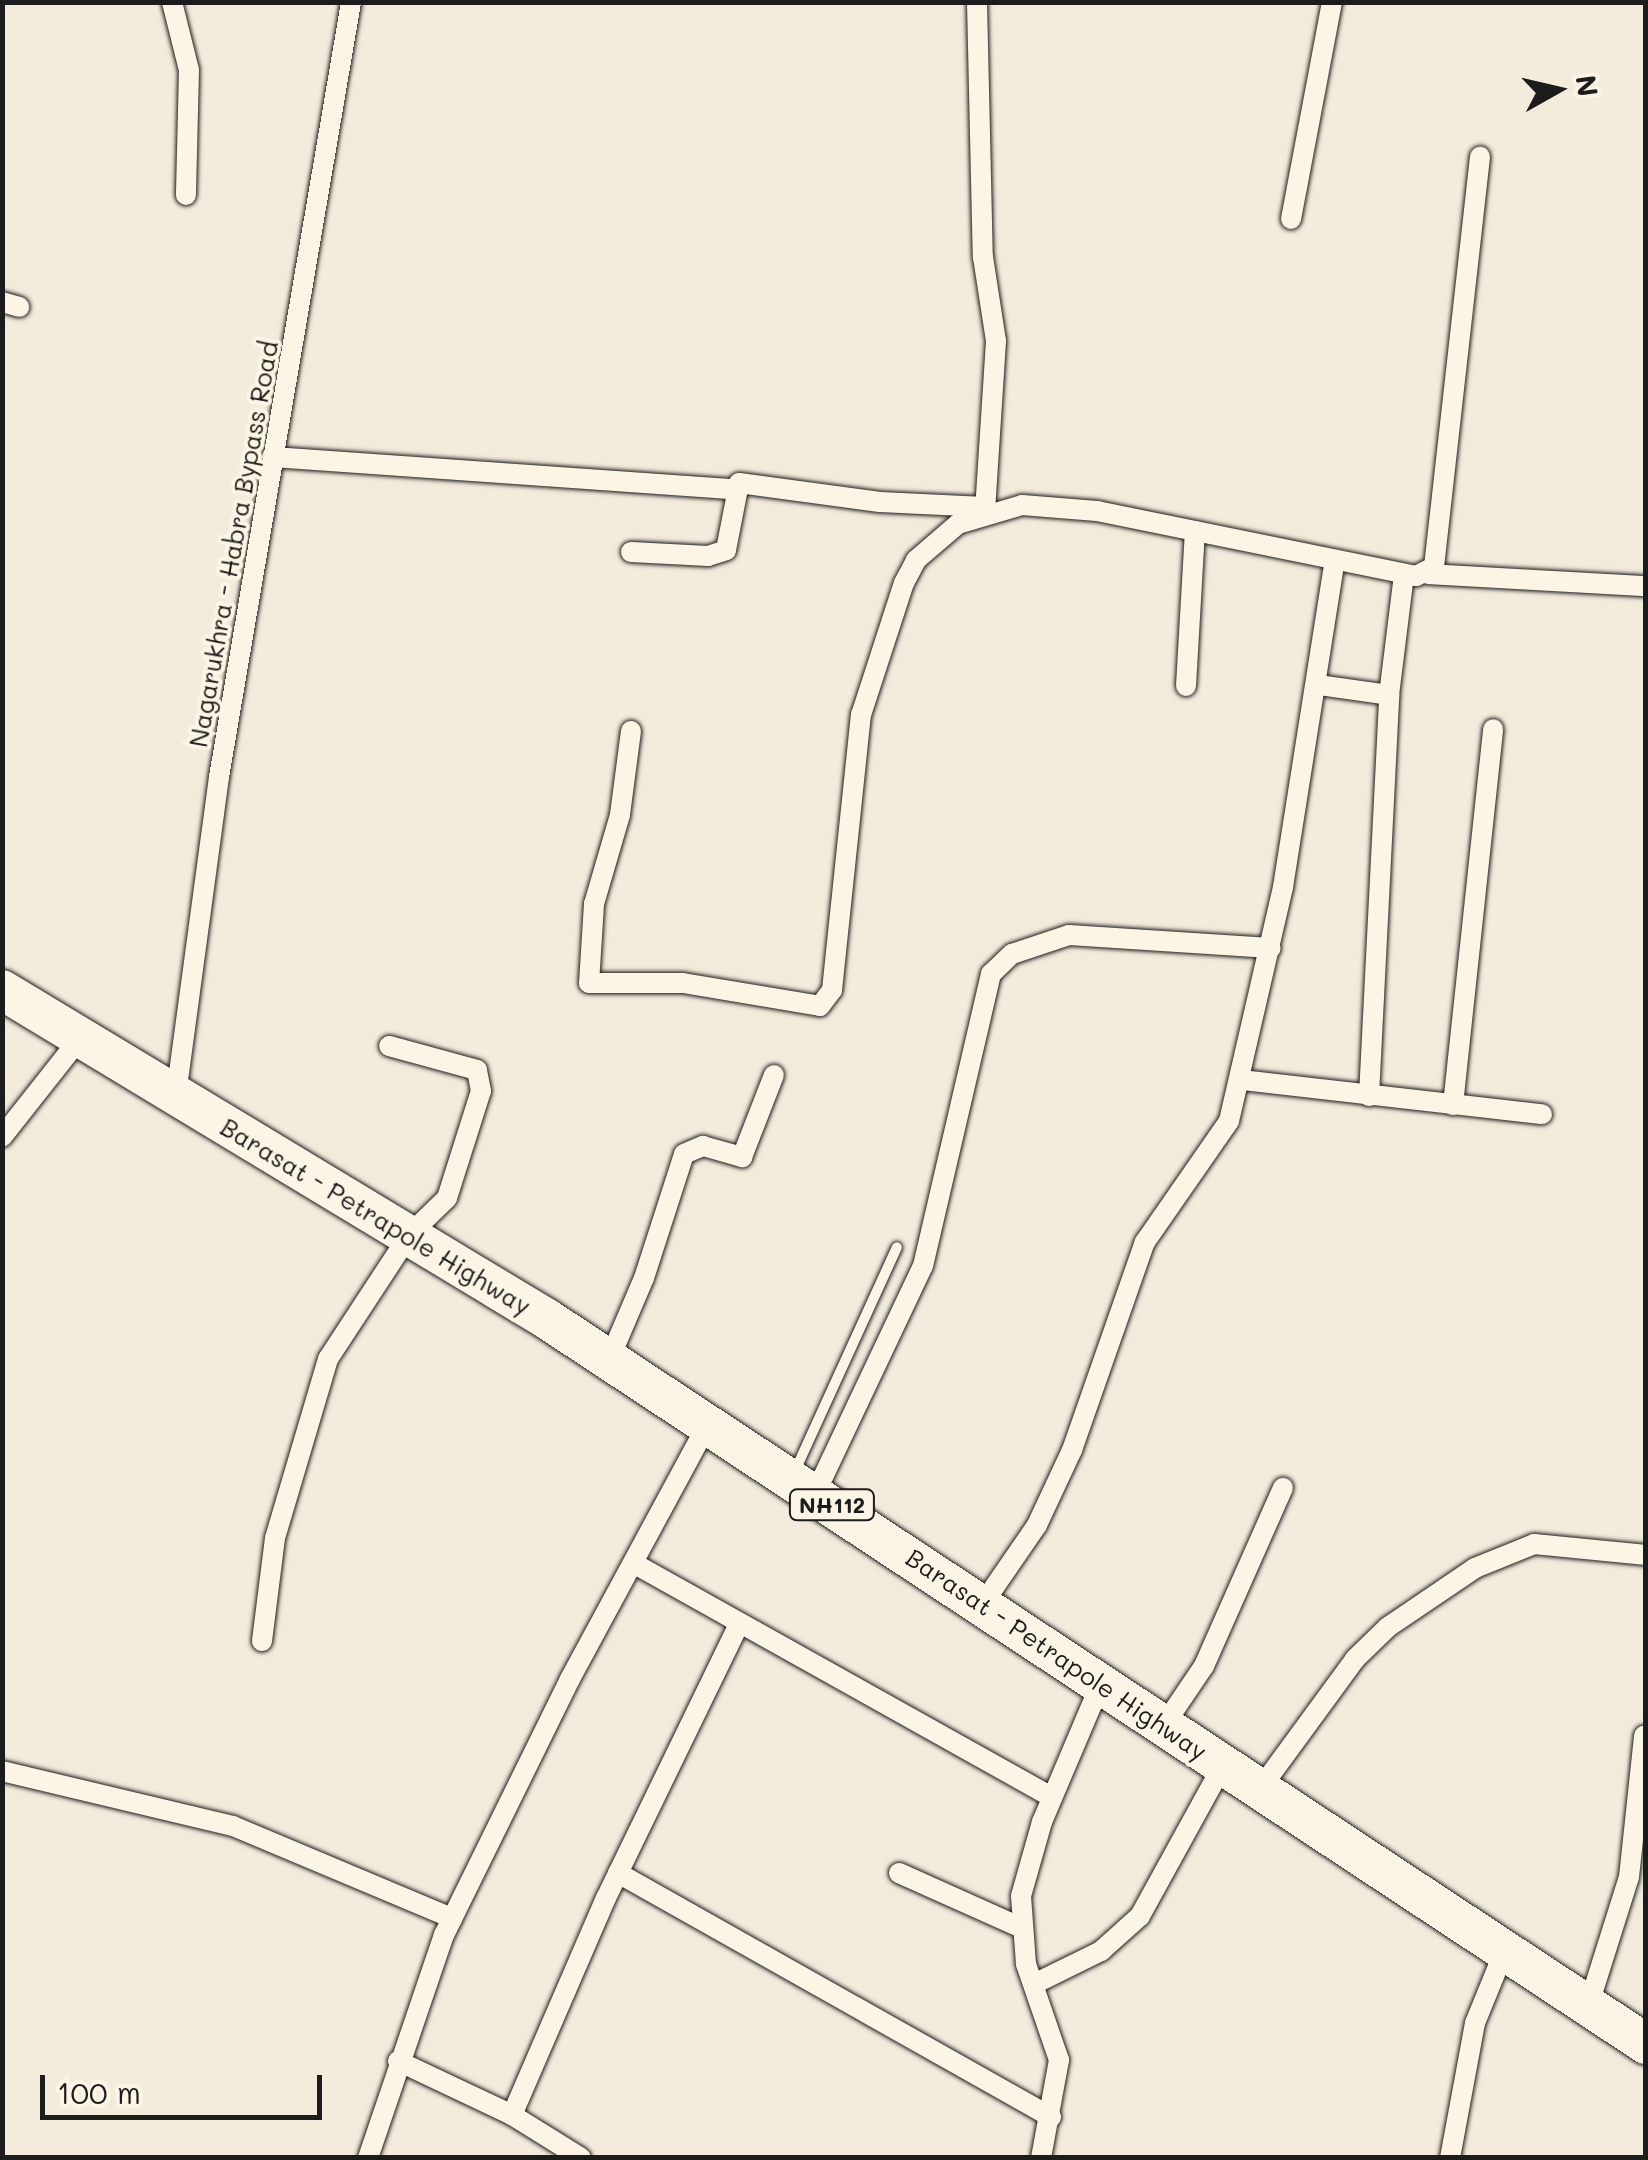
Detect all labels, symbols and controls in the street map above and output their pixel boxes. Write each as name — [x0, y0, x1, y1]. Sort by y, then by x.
north arrow — [1508, 40, 1608, 140]
text: N — [1568, 73, 1607, 99]
street label: Nagarukhra - Habra Bypass Road — [182, 339, 284, 749]
street label: Barasat - Petrapole Highway — [215, 1111, 537, 1321]
road number: NH112 — [787, 1488, 877, 1522]
street label: Barasat - Petrapole Highway — [901, 1542, 1213, 1766]
scale bar — [45, 2055, 328, 2117]
text: 100 m — [57, 2072, 141, 2112]

